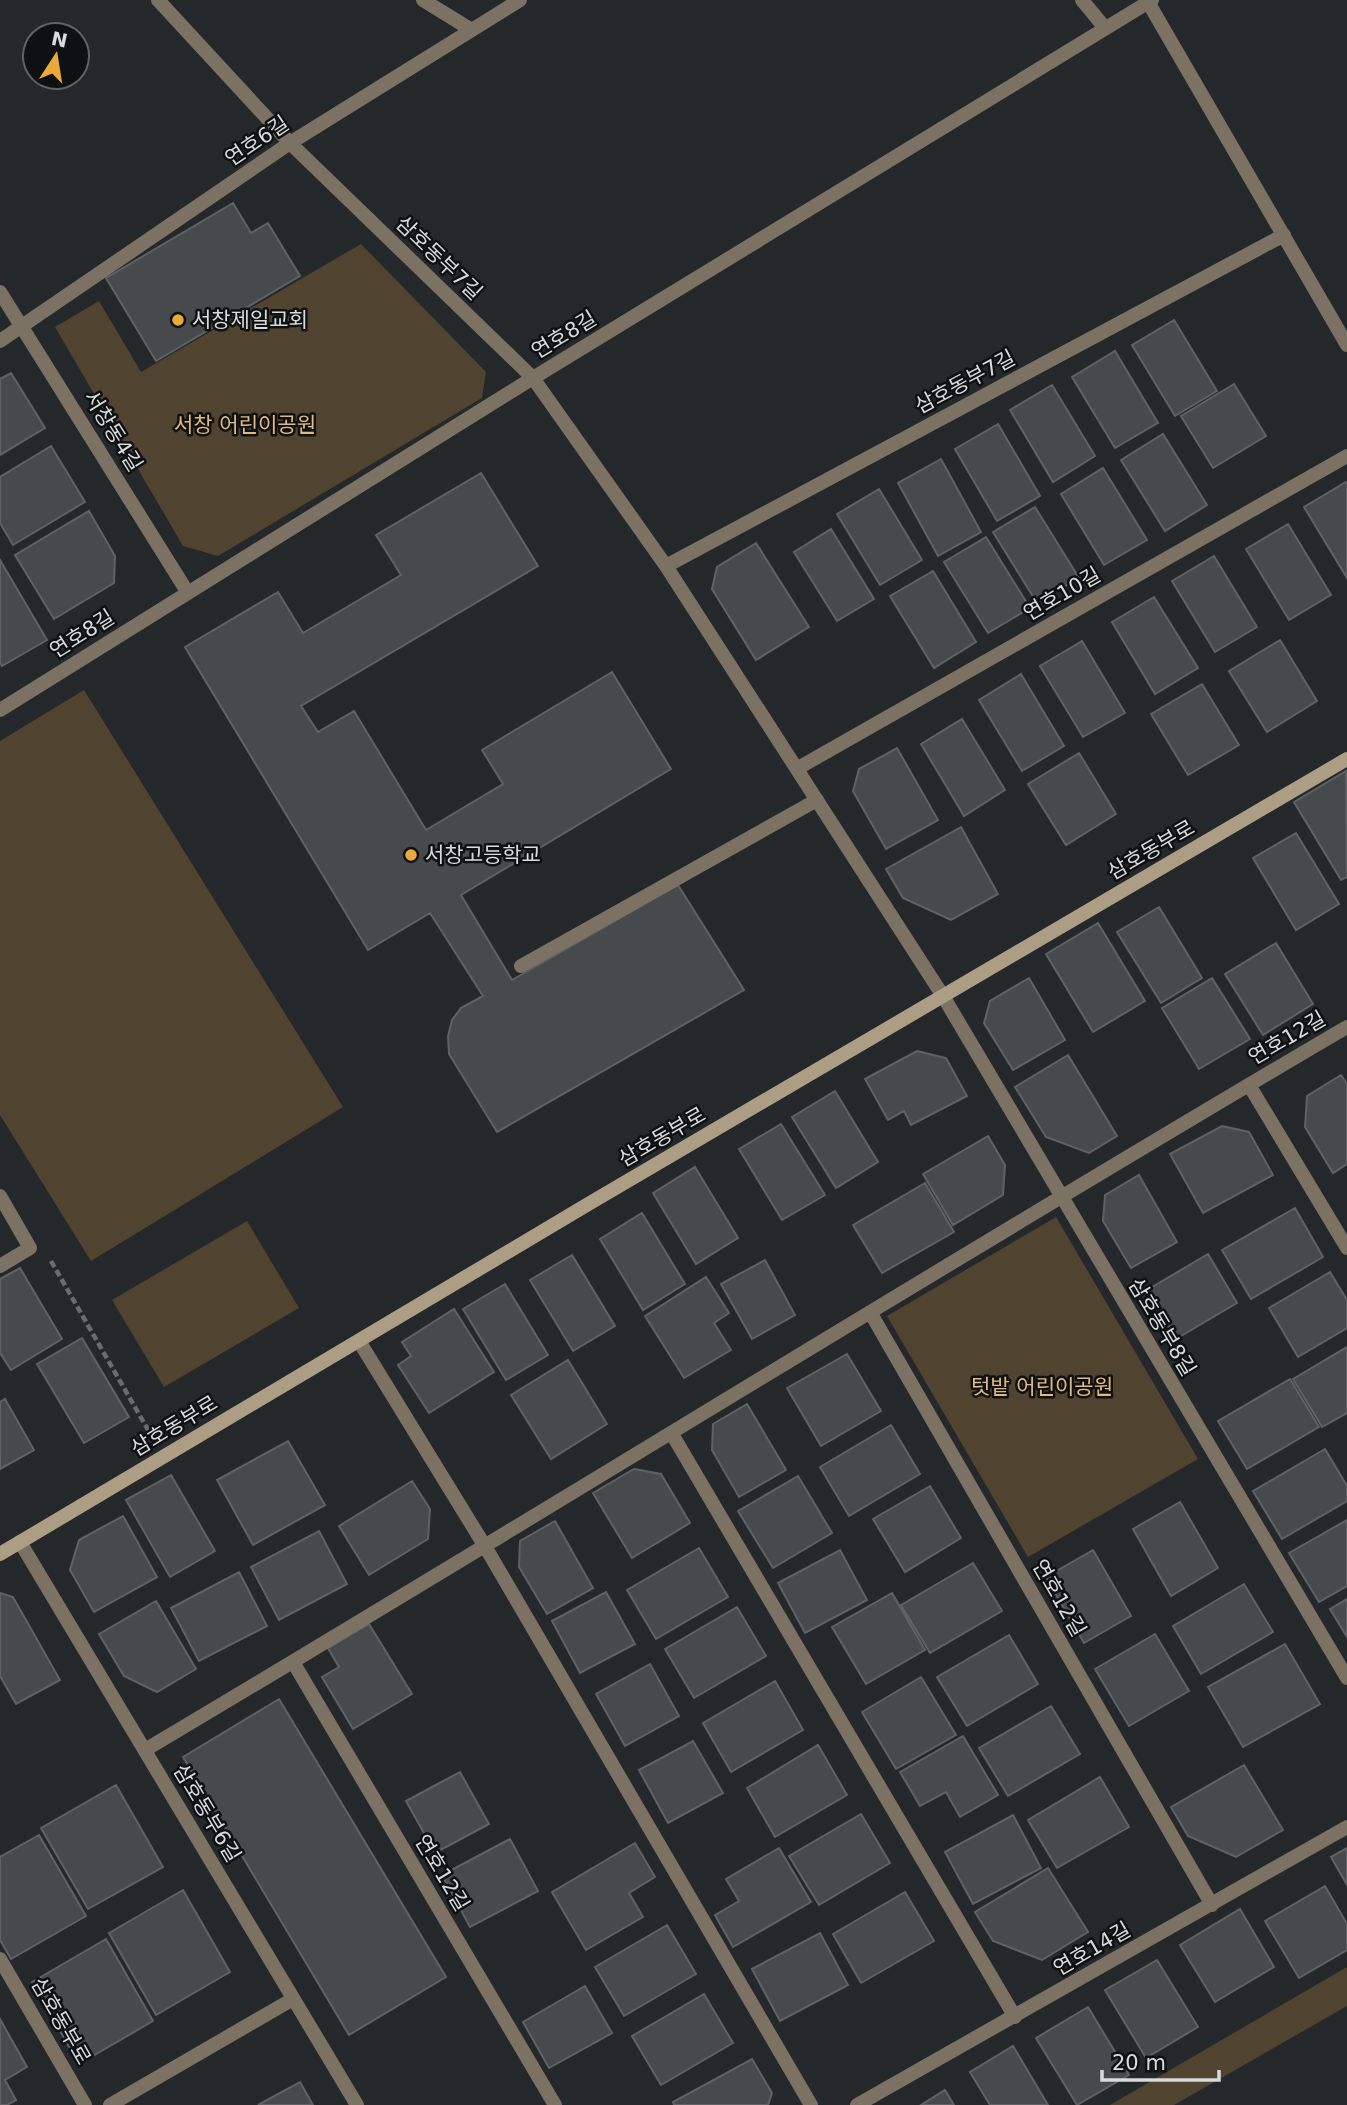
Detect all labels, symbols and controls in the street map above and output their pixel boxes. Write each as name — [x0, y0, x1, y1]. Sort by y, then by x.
north arrow — [21, 21, 91, 91]
text: N — [49, 27, 70, 52]
street label: 연호6길 — [221, 111, 293, 171]
street label: 삼호동부7길 — [391, 211, 487, 305]
street label: 연호8길 — [527, 306, 601, 364]
place label: 서창제일교회 — [192, 308, 308, 332]
marker: 서창제일교회 — [170, 312, 186, 328]
street label: 삼호동부7길 — [911, 346, 1019, 418]
street label: 서창동4길 — [79, 386, 147, 476]
park label: 서창 어린이공원 — [174, 413, 316, 437]
street label: 연호10길 — [1019, 562, 1105, 626]
street label: 연호8길 — [45, 605, 119, 663]
street label: 삼호동부로 — [1103, 815, 1199, 885]
place label: 서창고등학교 — [425, 843, 541, 867]
marker: 서창고등학교 — [403, 847, 419, 863]
street label: 연호12길 — [1244, 1006, 1330, 1070]
street label: 삼호동부로 — [614, 1102, 710, 1172]
street label: 삼호동부8길 — [1123, 1274, 1201, 1380]
park label: 텃밭 어린이공원 — [971, 1375, 1113, 1399]
street label: 삼호동부로 — [126, 1391, 222, 1461]
street label: 연호12길 — [1027, 1555, 1091, 1641]
street label: 삼호동부6길 — [168, 1760, 246, 1866]
street label: 연호12길 — [410, 1831, 474, 1915]
street label: 연호14길 — [1049, 1917, 1135, 1981]
street label: 삼호동부로 — [26, 1973, 96, 2069]
scale bar — [1102, 2038, 1219, 2082]
text: 20 m — [1112, 2051, 1166, 2075]

